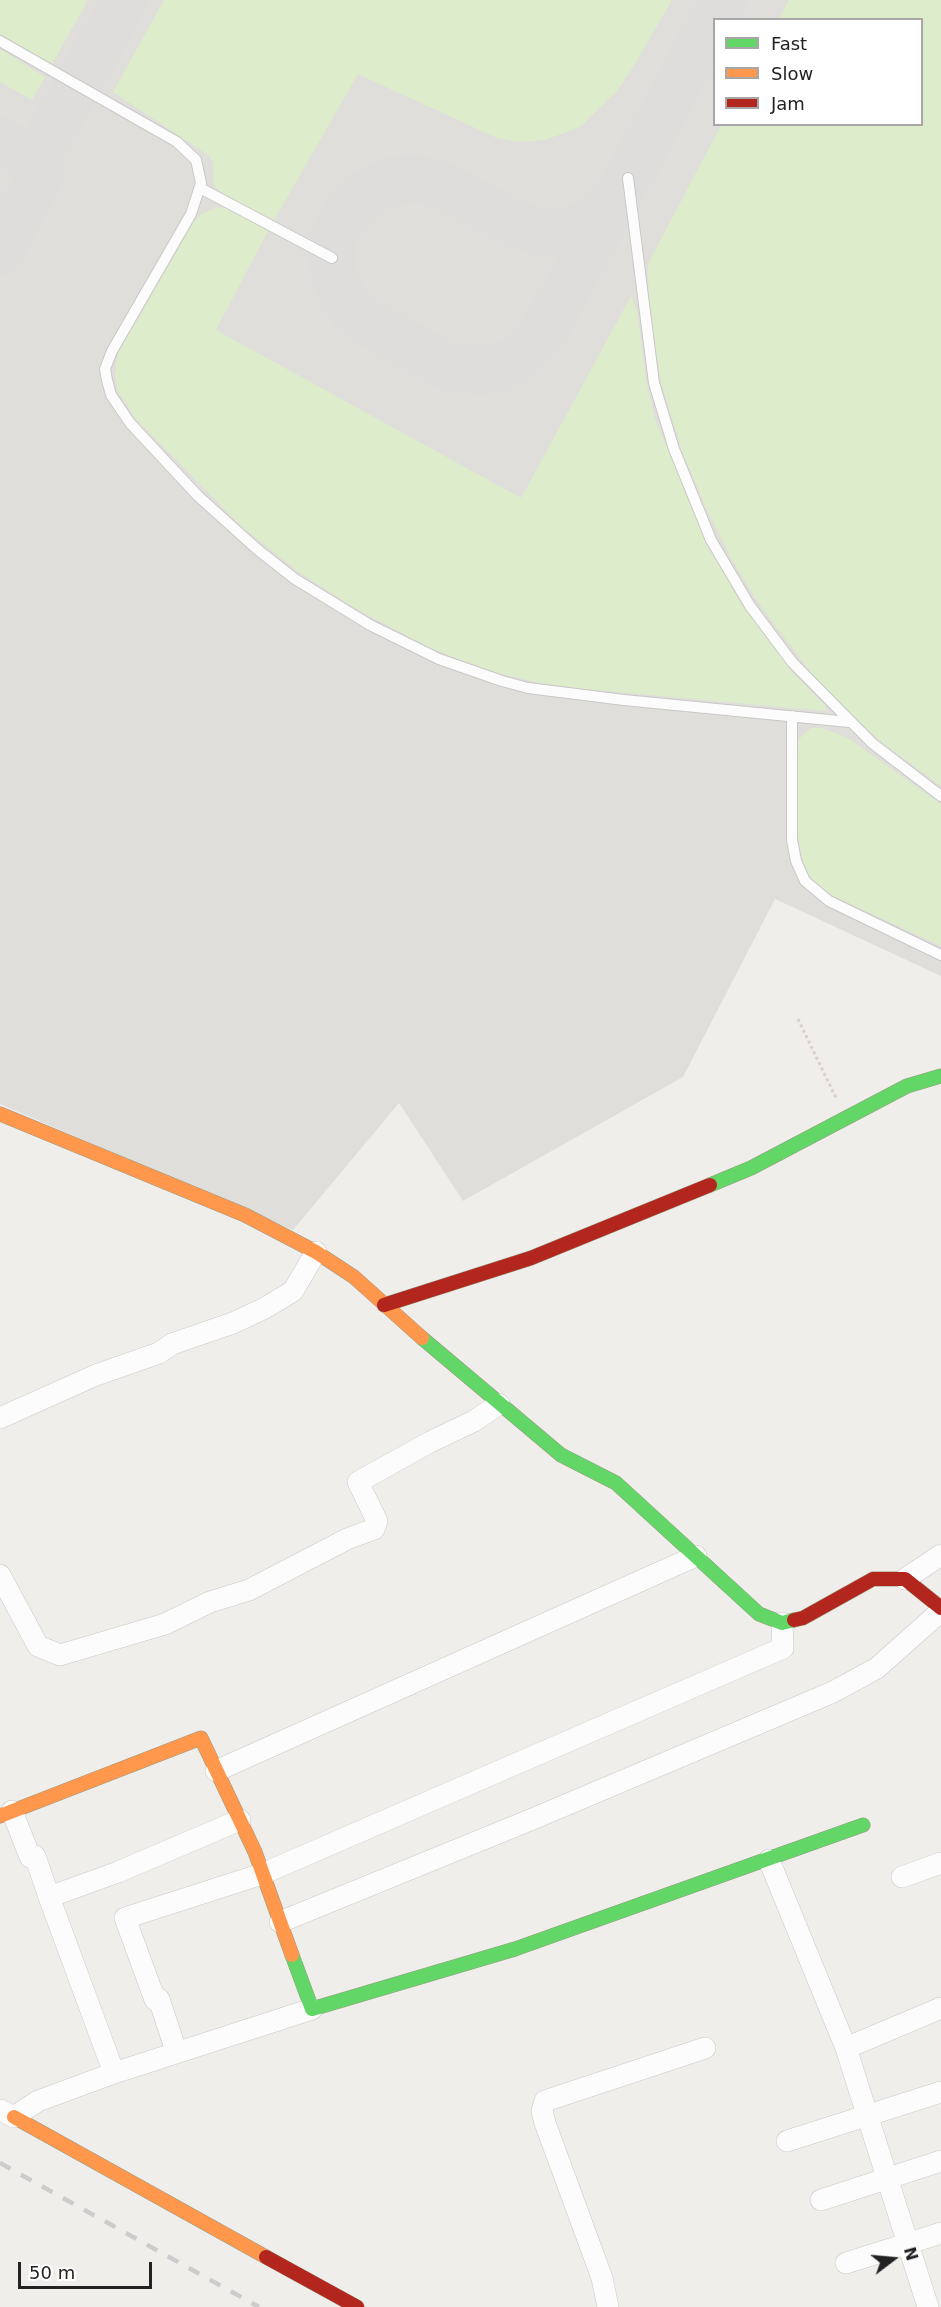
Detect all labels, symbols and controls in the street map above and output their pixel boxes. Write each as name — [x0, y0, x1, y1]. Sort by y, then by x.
legend — [713, 18, 923, 126]
text: Fast — [771, 33, 807, 54]
text: Slow — [771, 63, 813, 84]
text: Jam — [771, 93, 805, 114]
north arrow — [863, 2229, 923, 2289]
text: N — [900, 2245, 922, 2263]
scale bar — [21, 2250, 154, 2288]
text: 50 m — [29, 2262, 75, 2283]

